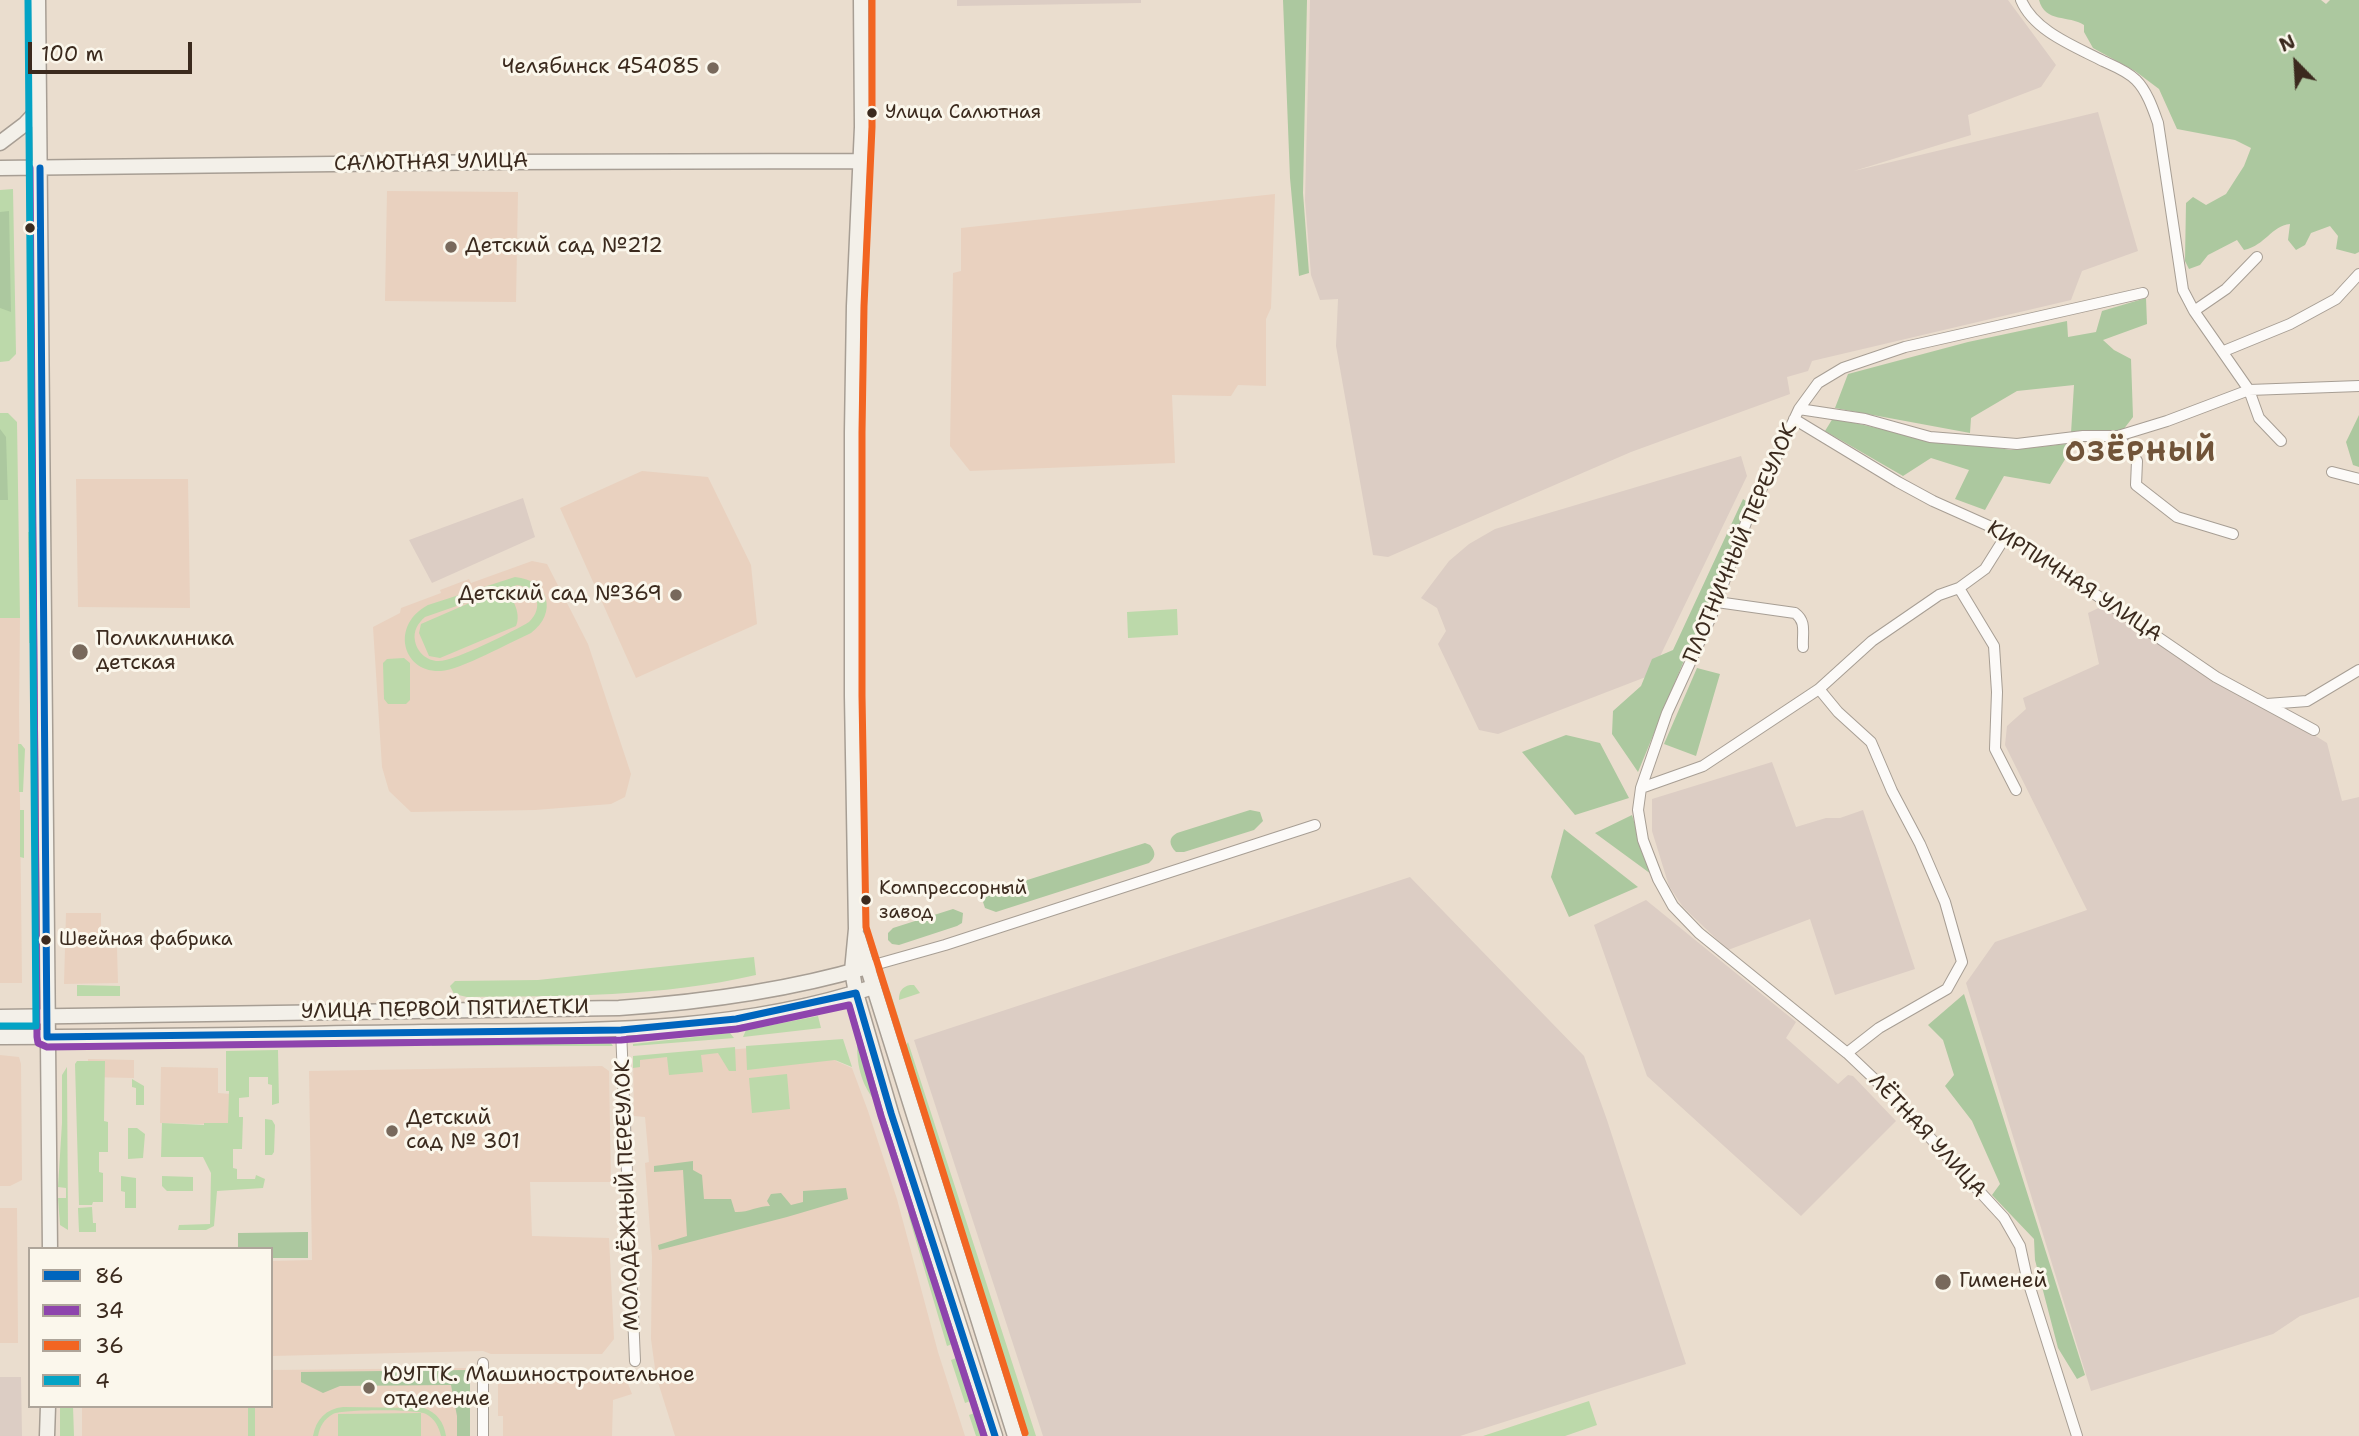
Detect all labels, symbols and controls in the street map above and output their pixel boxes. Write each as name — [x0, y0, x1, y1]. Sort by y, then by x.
scale bar — [32, 28, 196, 72]
north arrow — [2261, 28, 2331, 98]
text: N — [2275, 29, 2299, 58]
text: 100 m — [41, 40, 104, 68]
place label: Челябинск 454085 — [502, 55, 699, 81]
marker: Челябинск 454085 — [705, 60, 721, 76]
place label: Улица Салютная — [885, 102, 1041, 124]
marker: Улица Салютная — [865, 106, 879, 120]
street label: САЛЮТНАЯ УЛИЦА — [334, 149, 528, 177]
unlabelled marker — [23, 221, 37, 235]
place label: Детский сад №212 — [465, 234, 663, 260]
marker: Детский сад №212 — [443, 239, 459, 255]
street label: ПЛОТНИЧНЫЙ ПЕРЕУЛОК — [1679, 419, 1803, 667]
district label: ОЗЁРНЫЙ — [2066, 437, 2216, 471]
street label: КИРПИЧНАЯ УЛИЦА — [1982, 516, 2166, 648]
place label: Детский сад №369 — [458, 582, 662, 608]
marker: Детский сад №369 — [668, 587, 684, 603]
place label: Поликлиника детская — [96, 627, 234, 677]
marker: Поликлиника детская — [70, 642, 90, 662]
place label: Компрессорный завод — [879, 878, 1027, 922]
marker: Компрессорный завод — [859, 893, 873, 907]
place label: Швейная фабрика — [59, 929, 233, 951]
marker: Швейная фабрика — [39, 933, 53, 947]
street label: УЛИЦА ПЕРВОЙ ПЯТИЛЕТКИ — [301, 995, 589, 1025]
street label: МОЛОДЁЖНЫЙ ПЕРЕУЛОК — [611, 1059, 645, 1331]
street label: ЛЁТНАЯ УЛИЦА — [1863, 1069, 1991, 1203]
place label: Детский сад № 301 — [406, 1106, 520, 1156]
marker: Детский сад № 301 — [384, 1123, 400, 1139]
legend — [28, 1247, 273, 1408]
text: 86 — [95, 1262, 124, 1290]
place label: Гименей — [1959, 1269, 2047, 1295]
marker: Гименей — [1933, 1272, 1953, 1292]
text: 34 — [95, 1297, 124, 1325]
text: 36 — [95, 1332, 124, 1360]
place label: ЮУГТК. Машиностроительное отделение — [383, 1363, 695, 1413]
text: 4 — [95, 1367, 110, 1395]
marker: ЮУГТК. Машиностроительное отделение — [361, 1380, 377, 1396]

